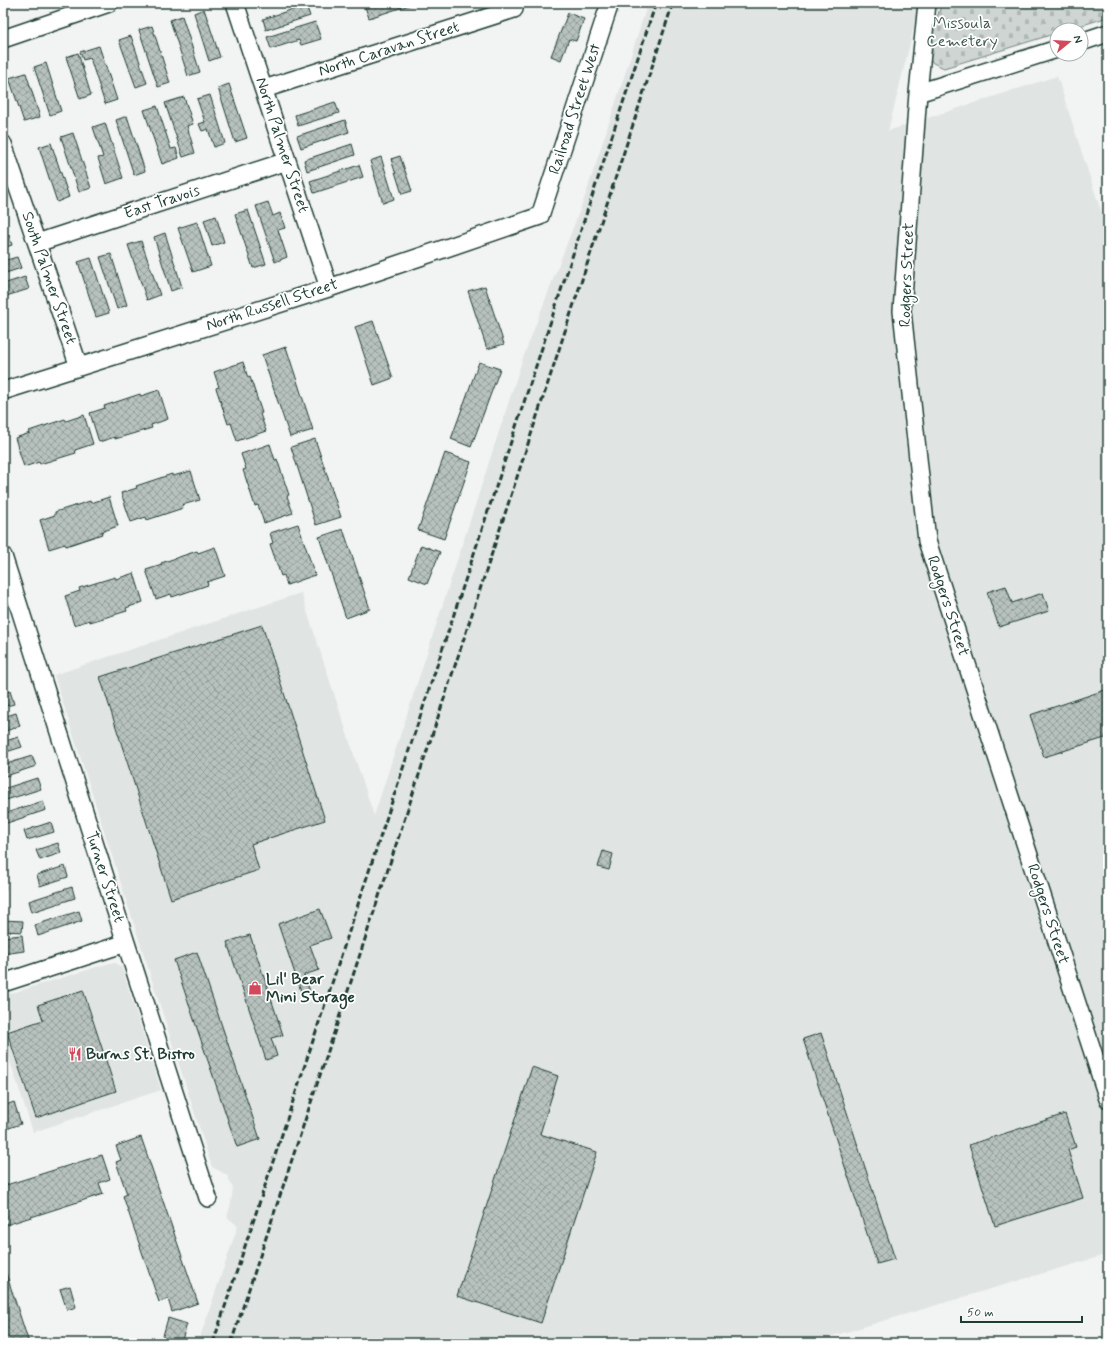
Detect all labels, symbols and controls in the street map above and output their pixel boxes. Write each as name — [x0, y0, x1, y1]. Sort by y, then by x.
park label: Missoula Cemetery — [926, 13, 998, 52]
street label: North Caravan Street — [316, 16, 462, 82]
north arrow — [1049, 22, 1089, 62]
text: N — [1070, 34, 1085, 45]
street label: Railroad Street West — [544, 41, 606, 177]
street label: North Palmer Street — [250, 75, 314, 215]
street label: East Travois — [121, 180, 203, 224]
street label: South Palmer Street — [16, 209, 82, 347]
street label: Rodgers Street — [895, 222, 920, 328]
street label: North Russell Street — [203, 274, 341, 336]
street label: Rodgers Street — [921, 553, 974, 660]
street label: Turner Street — [80, 829, 130, 925]
street label: Rodgers Street — [1021, 861, 1074, 968]
place label: Lil' Bear Mini Storage — [266, 969, 355, 1010]
shop icon: Lil' Bear Mini Storage — [247, 980, 263, 996]
place label: Burns St. Bistro — [86, 1044, 195, 1065]
restaurant icon: Burns St. Bistro — [67, 1046, 83, 1062]
scale bar — [961, 1298, 1082, 1324]
text: 50 m — [967, 1305, 994, 1321]

